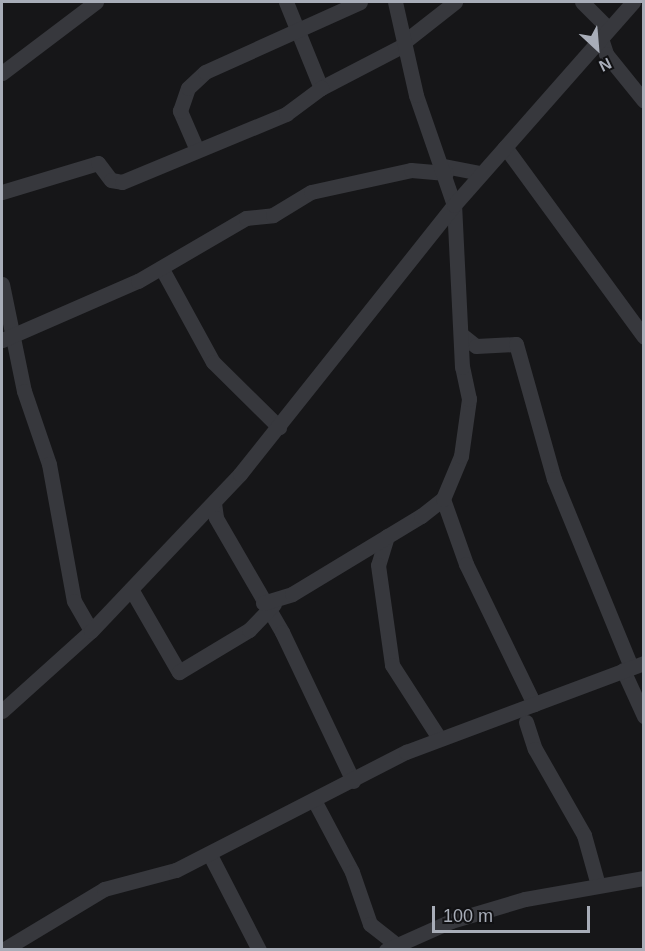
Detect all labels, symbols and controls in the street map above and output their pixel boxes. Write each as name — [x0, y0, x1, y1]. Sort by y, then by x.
north arrow — [567, 18, 627, 78]
text: N — [596, 54, 614, 75]
scale bar — [435, 894, 592, 932]
text: 100 m — [443, 906, 493, 926]

